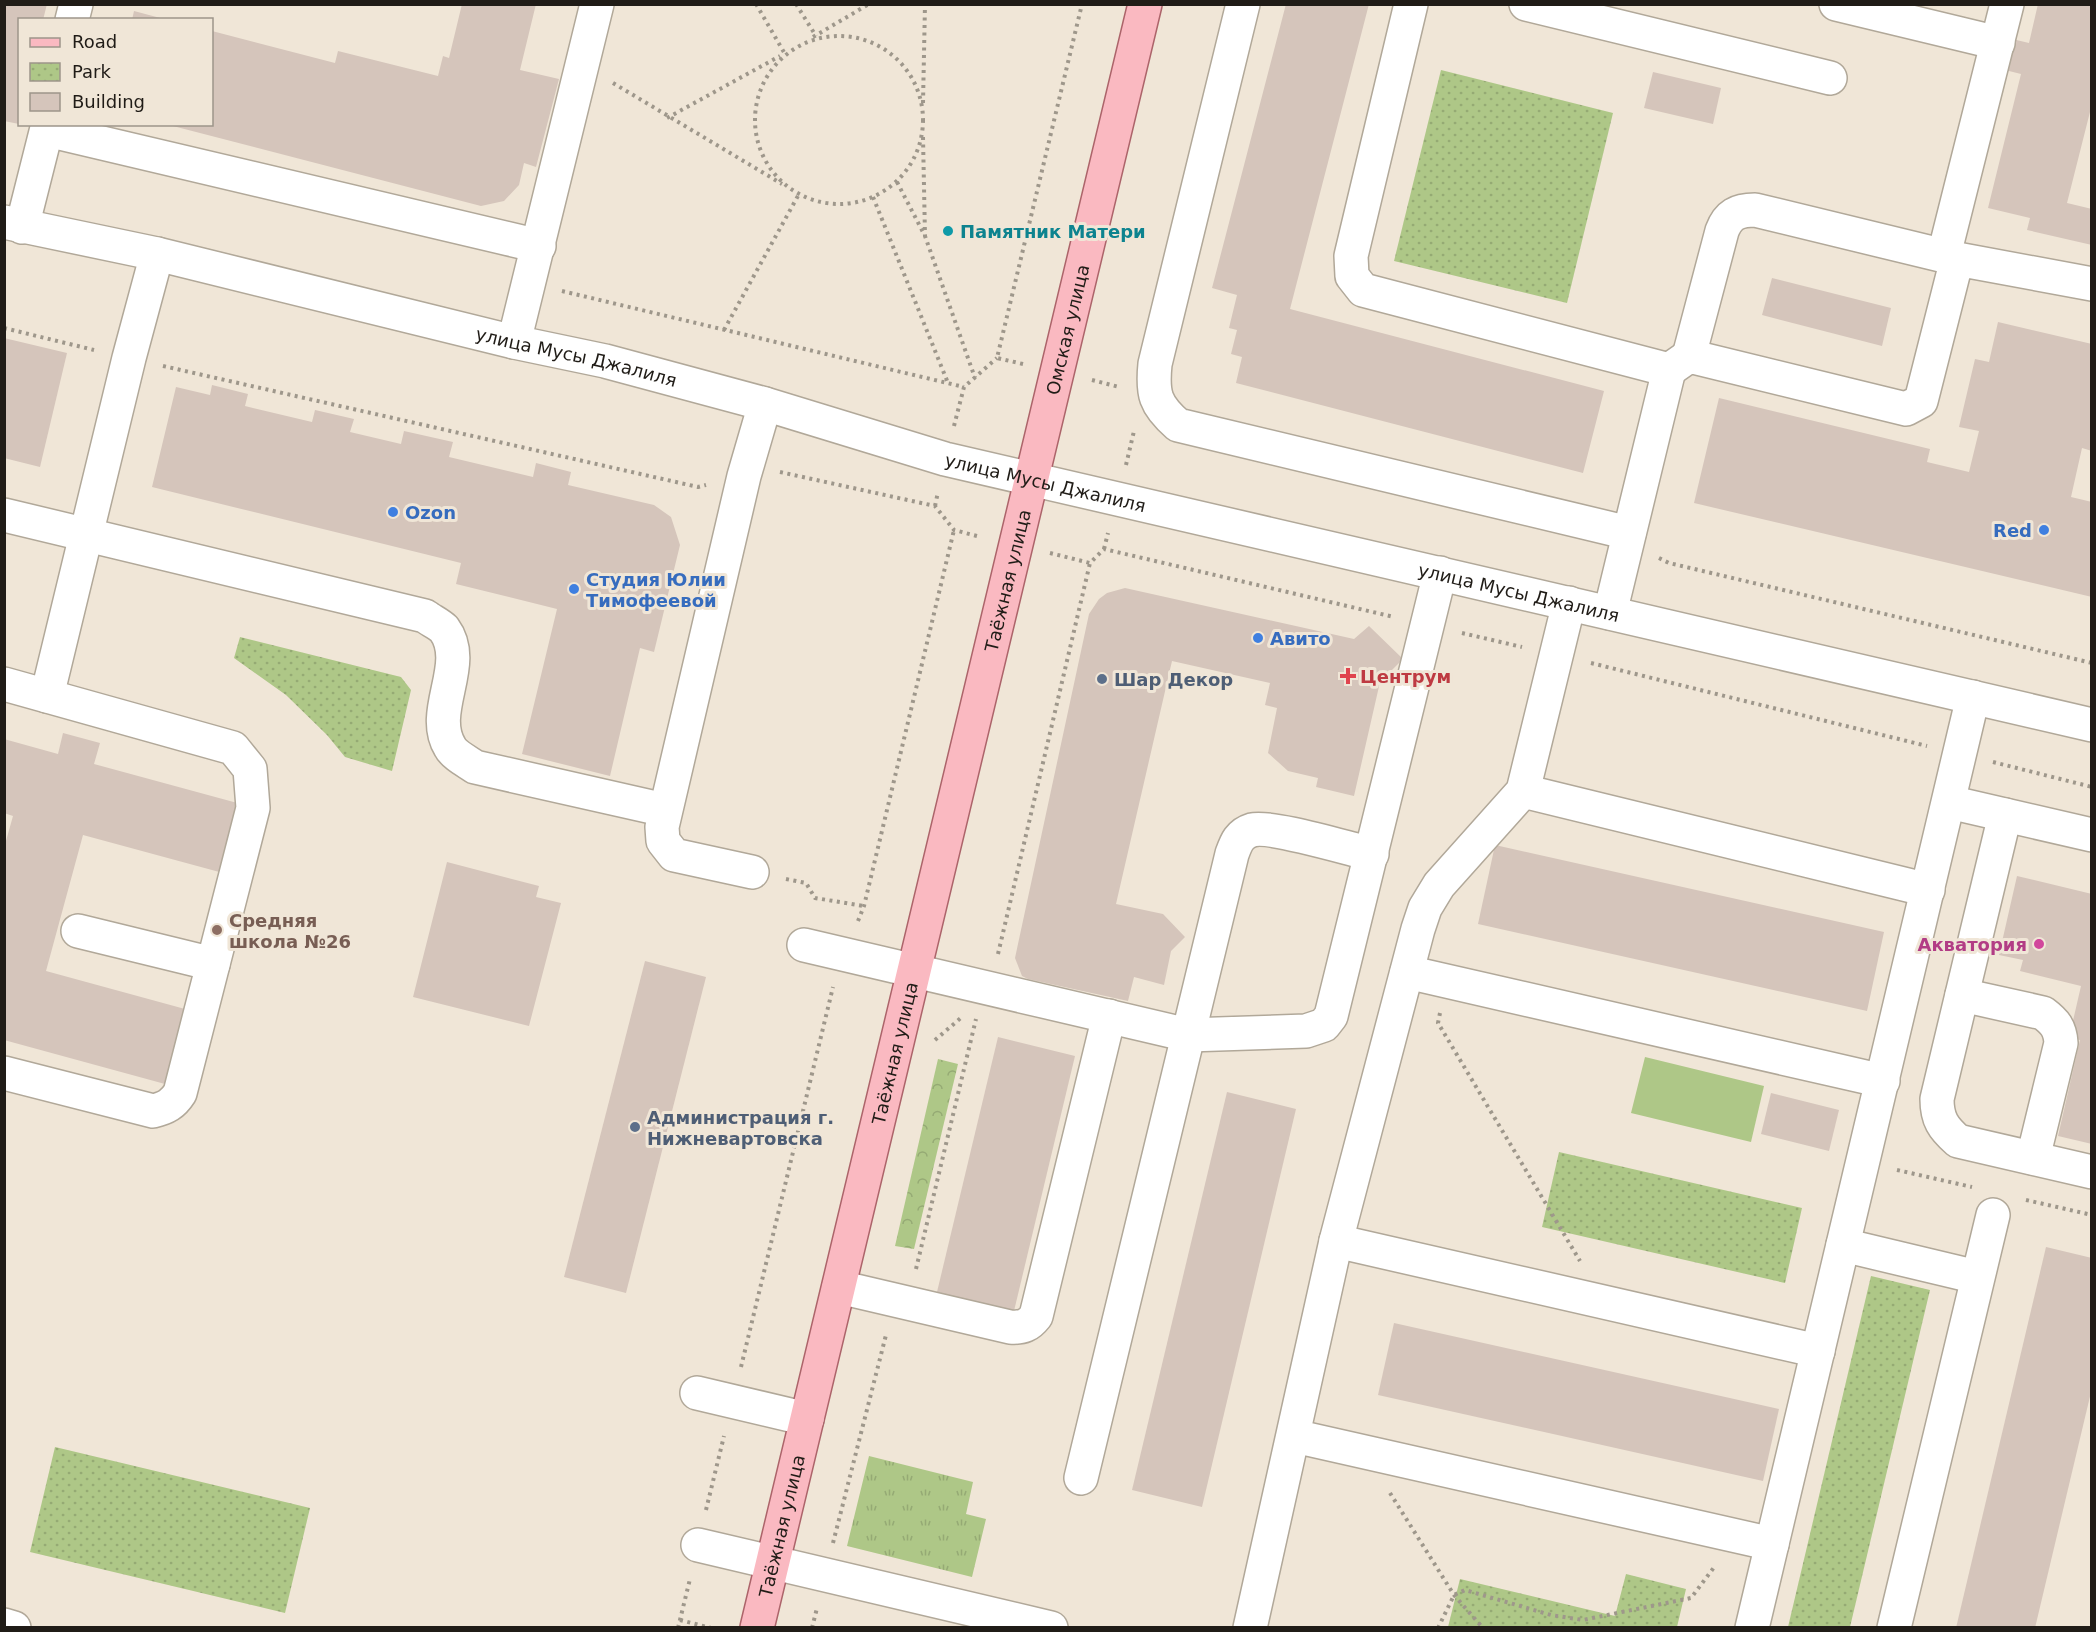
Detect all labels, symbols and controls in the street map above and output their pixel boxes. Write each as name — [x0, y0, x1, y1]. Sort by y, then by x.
legend — [18, 18, 213, 126]
text: Road — [72, 31, 117, 52]
text: Park — [72, 61, 111, 82]
text: Building — [72, 91, 145, 112]
place label: Памятник Матери — [960, 221, 1146, 242]
marker: Памятник Матери — [941, 224, 955, 238]
street label: Омская улица — [1042, 262, 1093, 397]
street label: улица Мусы Джалиля — [474, 322, 679, 390]
street label: улица Мусы Джалиля — [943, 449, 1148, 516]
place label: Ozon — [405, 502, 456, 523]
marker: Ozon — [386, 505, 400, 519]
street label: Таёжная улица — [980, 507, 1034, 655]
place label: Red — [1993, 520, 2032, 541]
marker: Red — [2037, 523, 2051, 537]
street label: улица Мусы Джалиля — [1416, 559, 1622, 626]
place label: Студия Юлии Тимофеевой — [586, 569, 726, 611]
marker: Студия Юлии Тимофеевой — [567, 582, 581, 596]
place label: Авито — [1270, 628, 1331, 649]
marker: Авито — [1251, 631, 1265, 645]
place label: Центрум — [1360, 666, 1451, 687]
place label: Шар Декор — [1114, 669, 1233, 690]
marker: Центрум — [1341, 669, 1355, 683]
marker: Шар Декор — [1095, 672, 1109, 686]
place label: Средняя школа №26 — [229, 910, 351, 952]
marker: Средняя школа №26 — [210, 923, 224, 937]
place label: Акватория — [1917, 934, 2027, 955]
marker: Акватория — [2032, 937, 2046, 951]
street label: Таёжная улица — [867, 980, 921, 1128]
place label: Администрация г. Нижневартовска — [647, 1107, 834, 1149]
marker: Администрация г. Нижневартовска — [628, 1120, 642, 1134]
street label: Таёжная улица — [754, 1452, 809, 1600]

